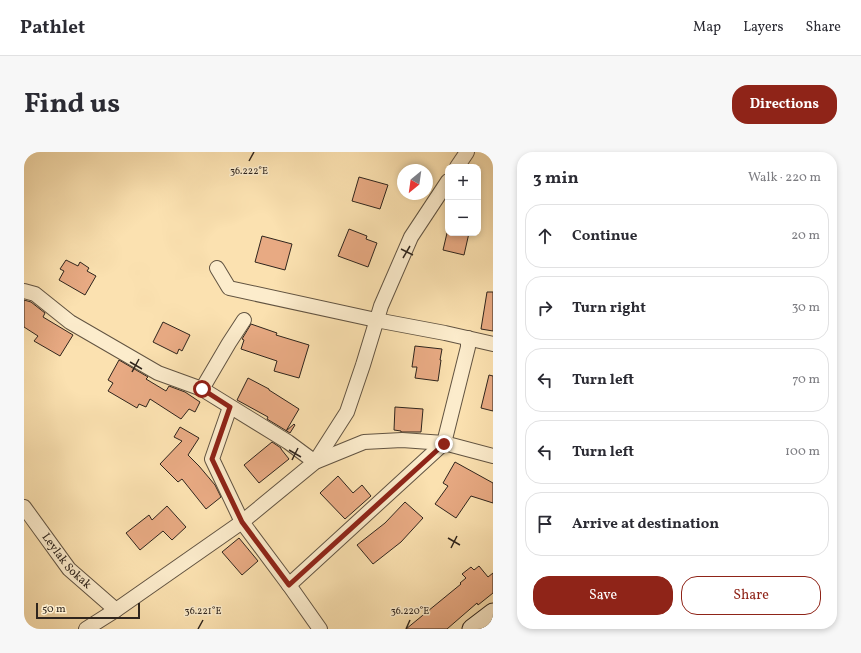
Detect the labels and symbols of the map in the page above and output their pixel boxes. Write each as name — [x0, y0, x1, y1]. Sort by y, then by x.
text: 36.222°E — [230, 164, 268, 178]
north arrow — [397, 164, 433, 200]
route start — [193, 380, 211, 398]
route end — [435, 435, 453, 453]
street label: Leylak Sokak — [38, 530, 95, 593]
scale bar — [36, 601, 140, 620]
text: 36.221°E — [185, 604, 221, 618]
text: 36.220°E — [391, 604, 429, 618]

